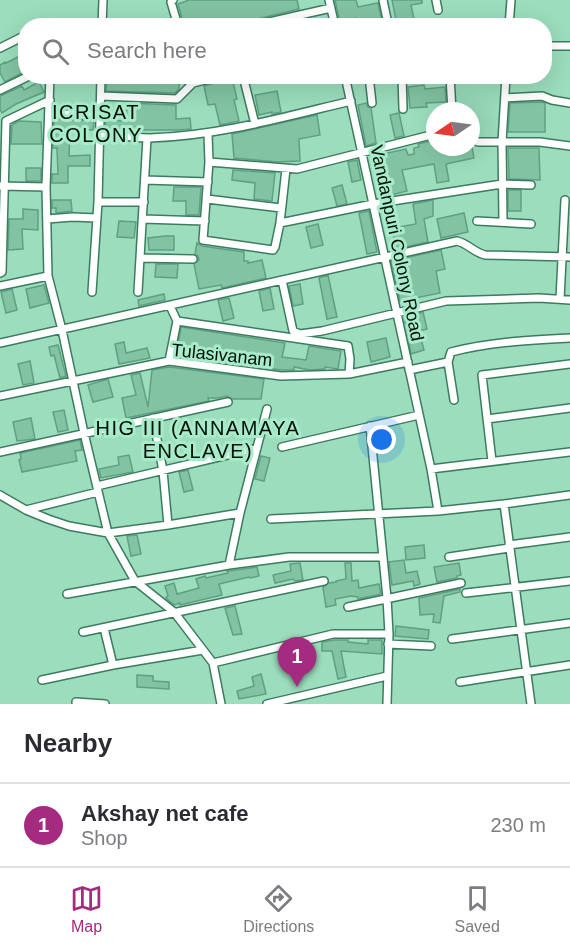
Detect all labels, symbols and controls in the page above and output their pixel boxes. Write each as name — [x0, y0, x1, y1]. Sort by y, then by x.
search box — [18, 18, 552, 84]
icon: search — [39, 35, 72, 68]
text: Search here — [87, 38, 207, 63]
district label: ICRISAT COLONY — [49, 101, 143, 146]
north arrow — [426, 102, 480, 156]
street label: Vandanpuri Colony Road — [366, 143, 428, 343]
street label: Tulasivanam — [171, 340, 273, 370]
district label: HIG III (ANNAMAYA ENCLAVE) — [96, 417, 300, 462]
your location — [367, 425, 396, 454]
pin: 1 — [278, 638, 316, 687]
text: Nearby — [24, 728, 112, 758]
text: Akshay net cafe — [81, 801, 249, 826]
text: 1 — [38, 814, 49, 836]
text: 230 m — [490, 814, 546, 836]
text: Shop — [81, 827, 128, 849]
tab: Map — [70, 882, 103, 936]
tab: Directions — [243, 882, 314, 936]
tab: Saved — [455, 882, 500, 936]

